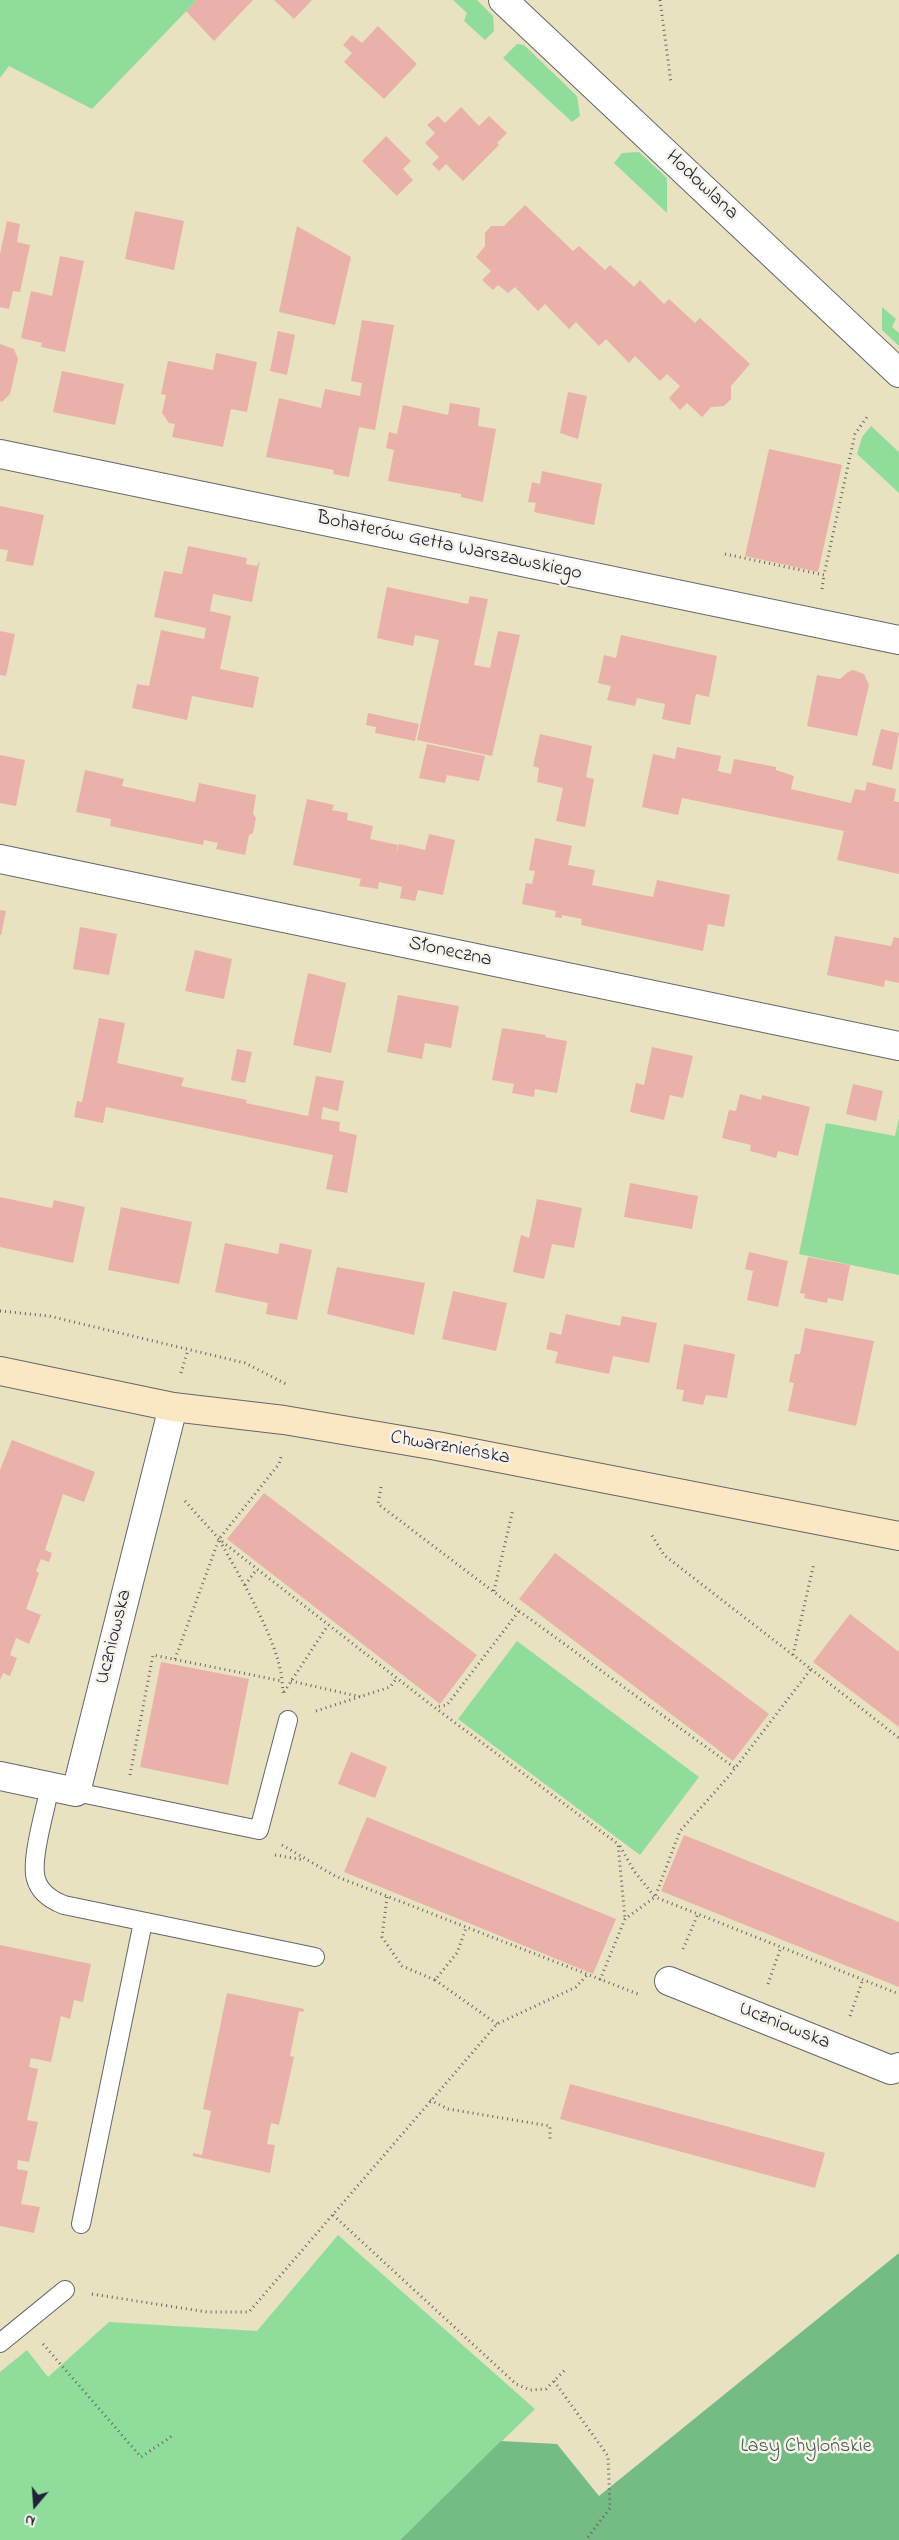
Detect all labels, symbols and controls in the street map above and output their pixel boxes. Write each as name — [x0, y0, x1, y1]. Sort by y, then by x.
street label: Hodowlana — [659, 146, 743, 226]
street label: Bohaterów Getta Warszawskiego — [314, 507, 584, 587]
street label: Słoneczna — [406, 932, 494, 974]
street label: Chwarznieńska — [388, 1427, 512, 1471]
street label: Uczniowska — [92, 1587, 138, 1687]
street label: Uczniowska — [735, 1998, 833, 2056]
park label: Lasy Chylońskie — [740, 2436, 872, 2460]
north arrow — [10, 2480, 60, 2530]
text: N — [22, 2508, 38, 2531]

